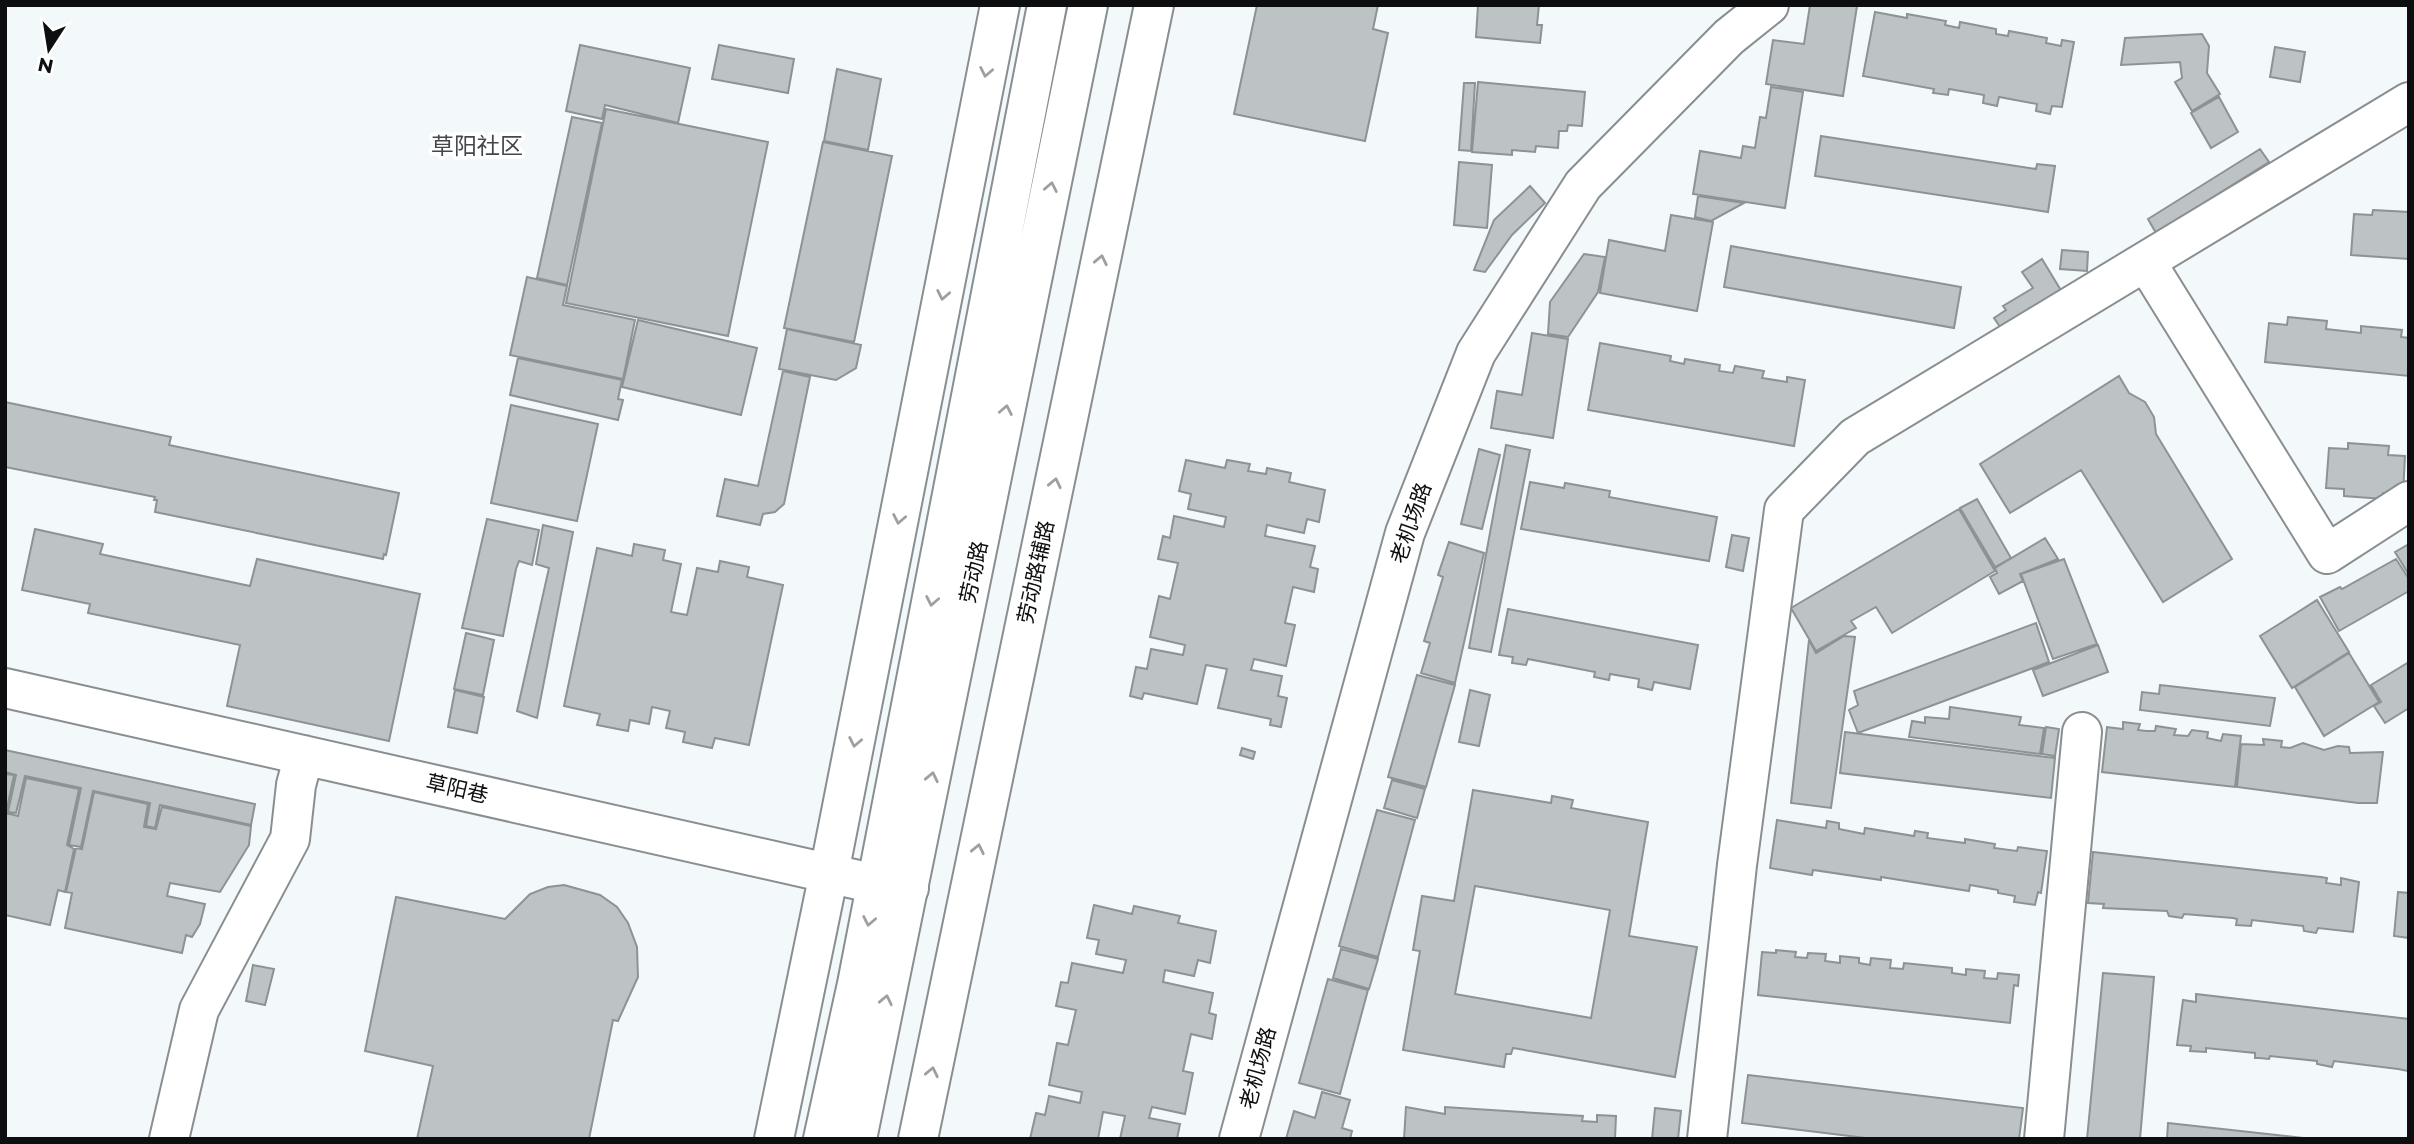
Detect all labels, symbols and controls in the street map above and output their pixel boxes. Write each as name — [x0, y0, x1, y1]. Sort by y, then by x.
north arrow — [14, 14, 84, 84]
text: N — [36, 52, 55, 78]
one-way arrow — [980, 66, 995, 78]
district label: 草阳社区 — [431, 132, 523, 160]
one-way arrow — [1043, 181, 1058, 193]
one-way arrow — [1092, 254, 1107, 266]
one-way arrow — [936, 289, 951, 301]
one-way arrow — [998, 404, 1013, 416]
one-way arrow — [1046, 477, 1061, 489]
street label: 老机场路 — [1385, 479, 1436, 567]
one-way arrow — [892, 513, 907, 525]
street label: 劳动路辅路 — [1012, 518, 1059, 626]
street label: 劳动路 — [955, 538, 992, 605]
one-way arrow — [925, 595, 940, 607]
one-way arrow — [848, 736, 863, 748]
street label: 草阳巷 — [424, 769, 491, 808]
one-way arrow — [923, 771, 938, 783]
one-way arrow — [970, 843, 985, 855]
one-way arrow — [862, 915, 877, 927]
one-way arrow — [878, 994, 893, 1006]
street label: 老机场路 — [1235, 1024, 1280, 1112]
one-way arrow — [923, 1066, 938, 1078]

